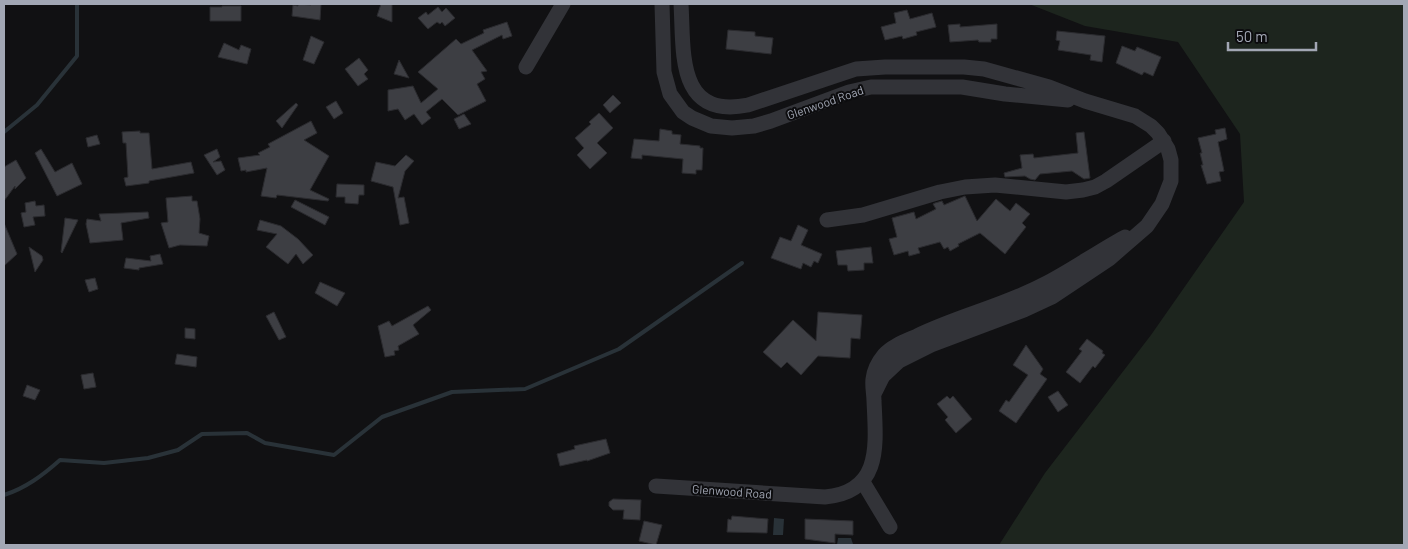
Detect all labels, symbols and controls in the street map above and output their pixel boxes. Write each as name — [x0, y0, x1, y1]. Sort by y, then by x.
scale bar — [1228, 20, 1316, 52]
text: 50 m — [1236, 27, 1268, 45]
street label: Glenwood Road — [785, 82, 865, 122]
street label: Glenwood Road — [692, 481, 772, 501]

